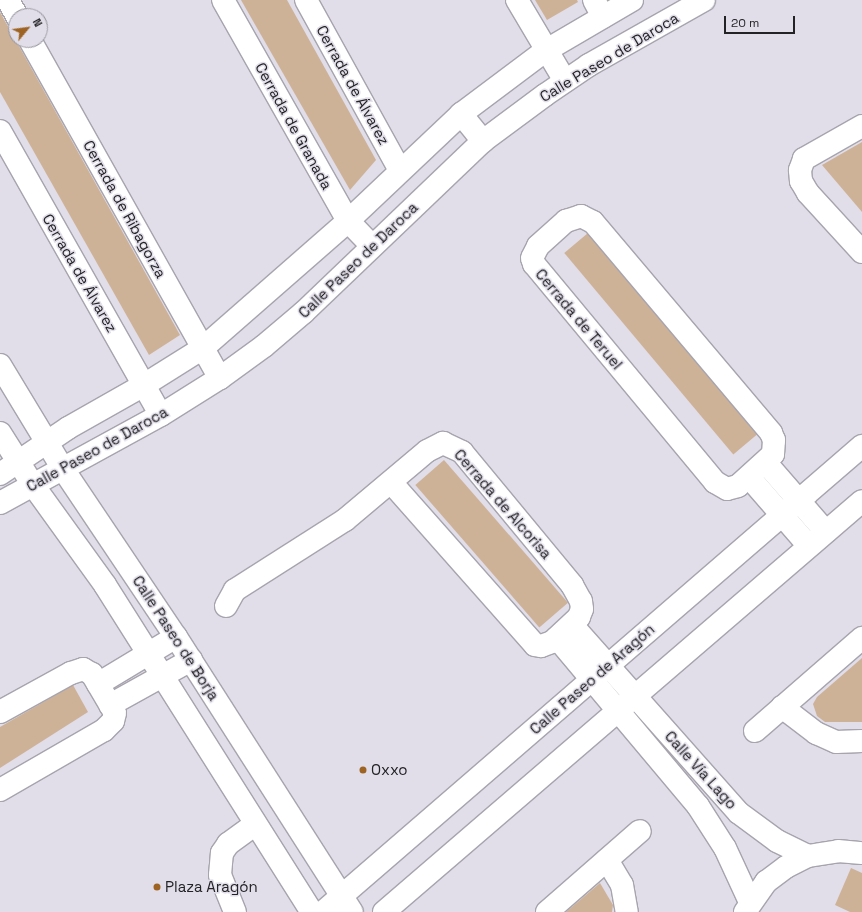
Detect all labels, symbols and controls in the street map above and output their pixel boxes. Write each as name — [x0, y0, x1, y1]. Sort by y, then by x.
north arrow — [8, 8, 48, 48]
street label: Calle Paseo de Daroca — [536, 8, 682, 106]
scale bar — [726, 8, 797, 34]
text: 20 m — [731, 15, 759, 31]
text: N — [30, 16, 46, 29]
street label: Cerrada de Álvarez — [313, 22, 393, 148]
street label: Cerrada de Granada — [252, 59, 336, 193]
street label: Cerrada de Ribagorza — [80, 137, 170, 281]
street label: Calle Paseo de Daroca — [295, 198, 421, 322]
street label: Cerrada de Álvarez — [39, 211, 121, 335]
street label: Cerrada de Teruel — [532, 265, 626, 373]
street label: Calle Paseo de Daroca — [23, 403, 171, 495]
street label: Cerrada de Alcorisa — [450, 445, 556, 563]
street label: Calle Paseo de Borja — [129, 572, 223, 704]
street label: Calle Paseo de Aragón — [526, 620, 658, 738]
street label: Calle Vía Lago — [661, 727, 741, 813]
place label: Oxxo — [371, 761, 408, 779]
marker: Oxxo — [358, 765, 368, 775]
place label: Plaza Aragón — [165, 878, 258, 896]
marker: Plaza Aragón — [152, 882, 162, 892]

